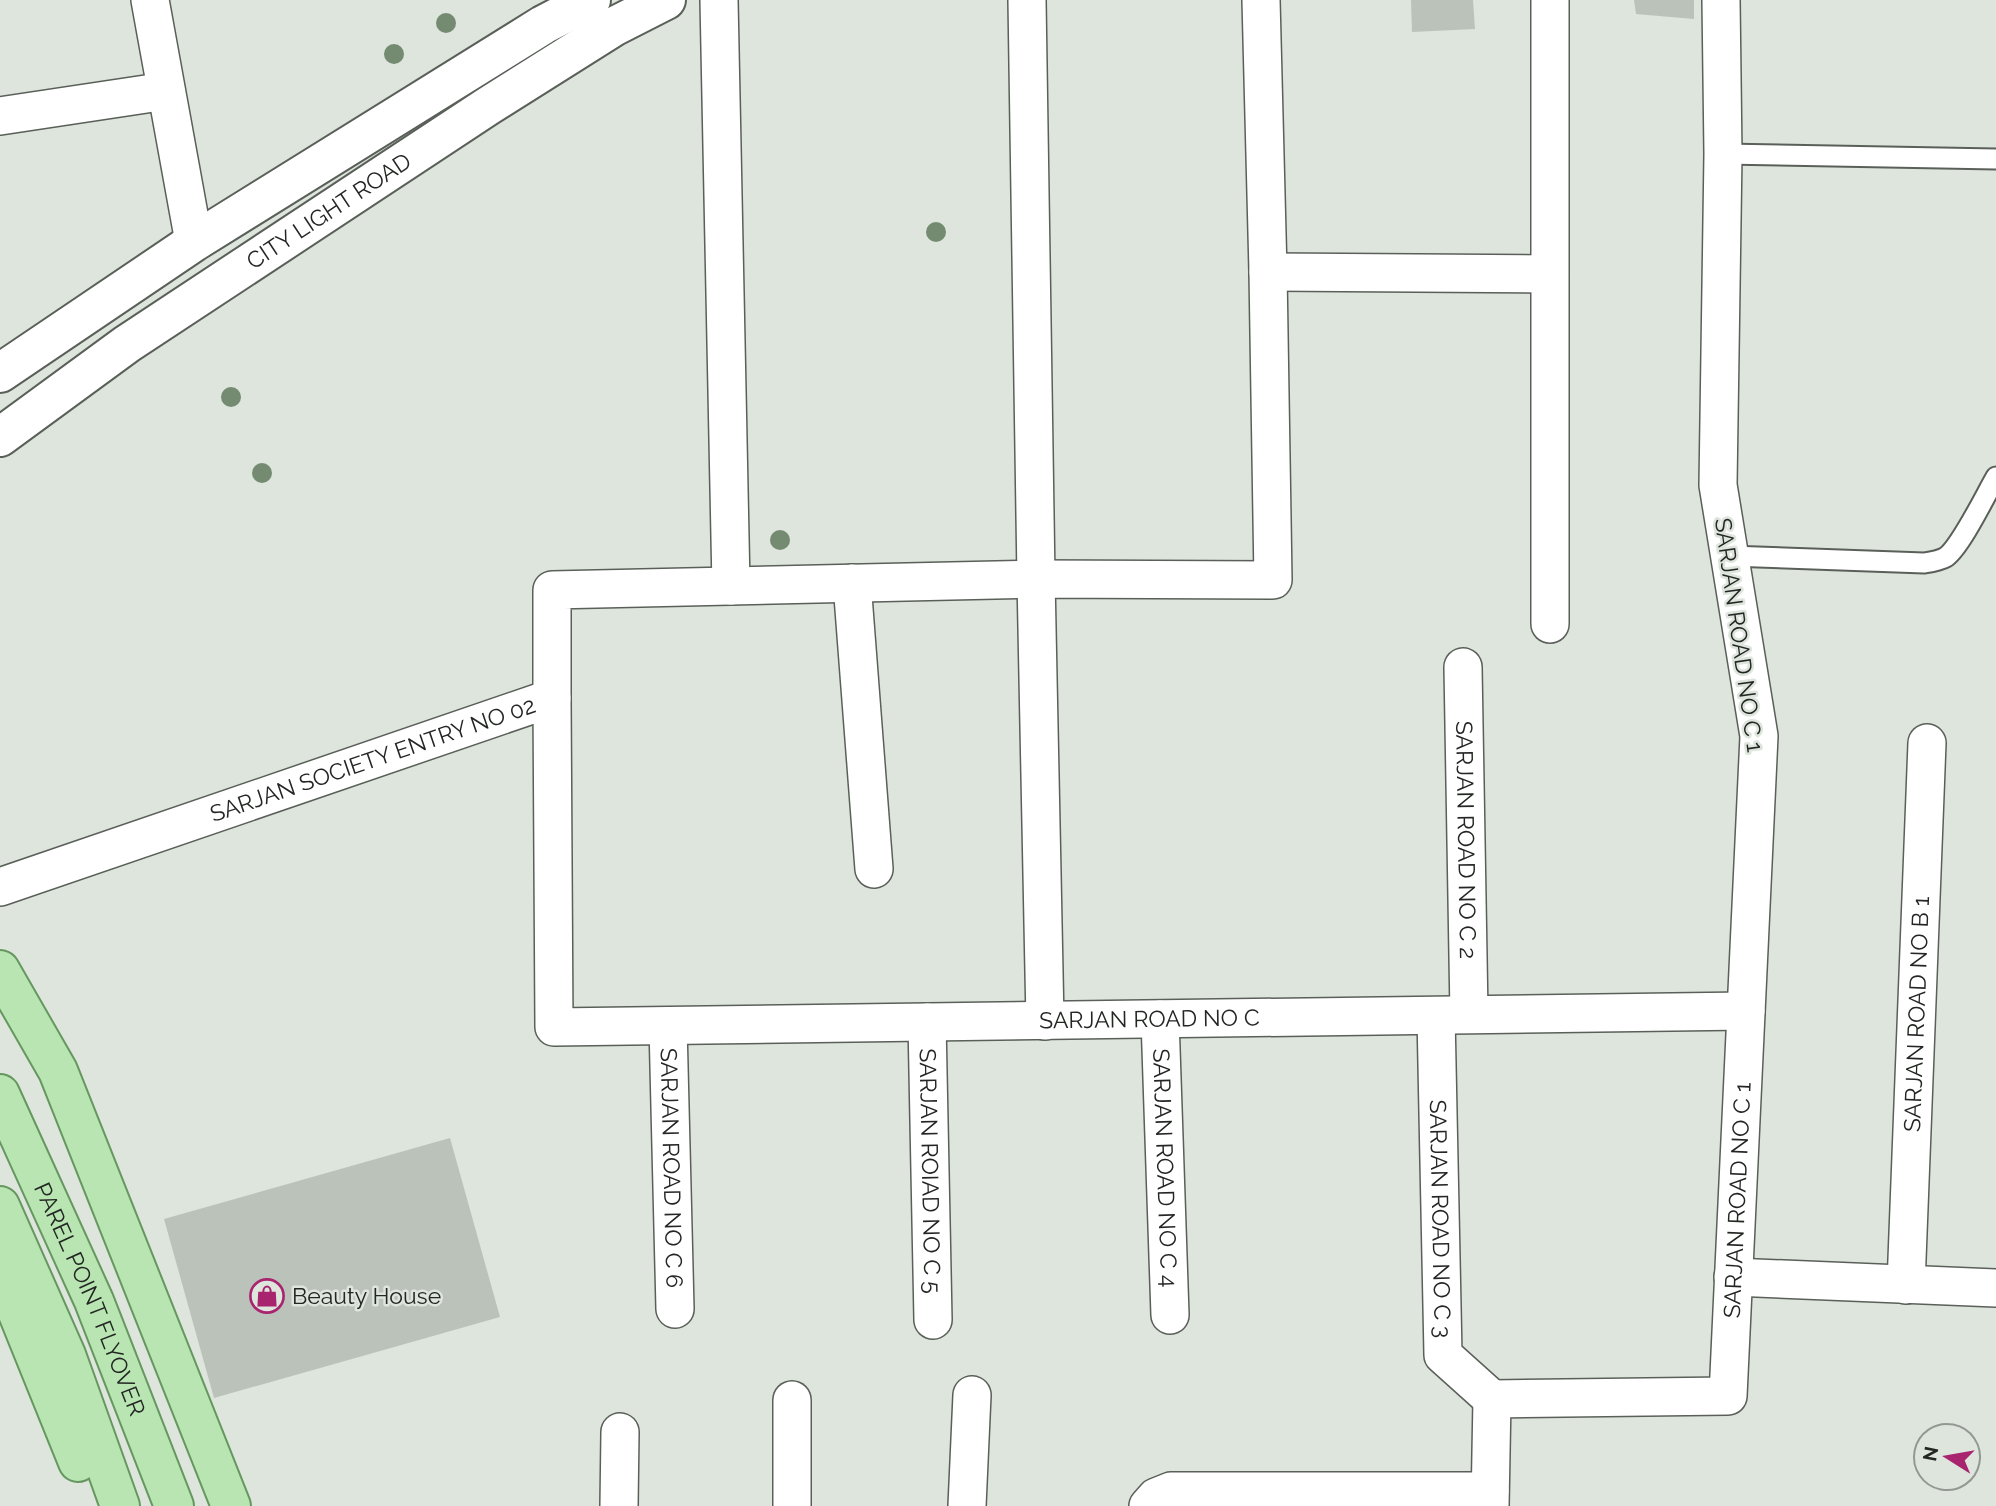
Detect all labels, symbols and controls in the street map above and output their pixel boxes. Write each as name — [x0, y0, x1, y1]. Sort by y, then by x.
street label: CITY LIGHT ROAD — [241, 147, 416, 274]
street label: SARJAN ROAD NO C 1 — [1710, 516, 1769, 754]
street label: SARJAN SOCIETY ENTRY NO 02 — [206, 691, 539, 827]
street label: SARJAN ROAD NO C 2 — [1451, 721, 1482, 959]
street label: SARJAN ROAD NO B 1 — [1898, 896, 1934, 1132]
street label: SARJAN ROAD NO C — [1039, 1004, 1260, 1033]
street label: SARJAN ROAD NO C 6 — [656, 1048, 688, 1288]
street label: SARJAN ROIAD NO C 5 — [915, 1048, 946, 1294]
street label: SARJAN ROAD NO C 4 — [1148, 1048, 1183, 1288]
street label: SARJAN ROAD NO C 1 — [1718, 1081, 1756, 1319]
street label: SARJAN ROAD NO C 3 — [1425, 1099, 1457, 1339]
street label: PAREL POINT FLYOVER — [29, 1178, 151, 1419]
shop icon: Beauty House — [248, 1277, 286, 1315]
place label: Beauty House — [292, 1282, 441, 1309]
north arrow — [1912, 1422, 1982, 1492]
text: N — [1918, 1445, 1942, 1463]

